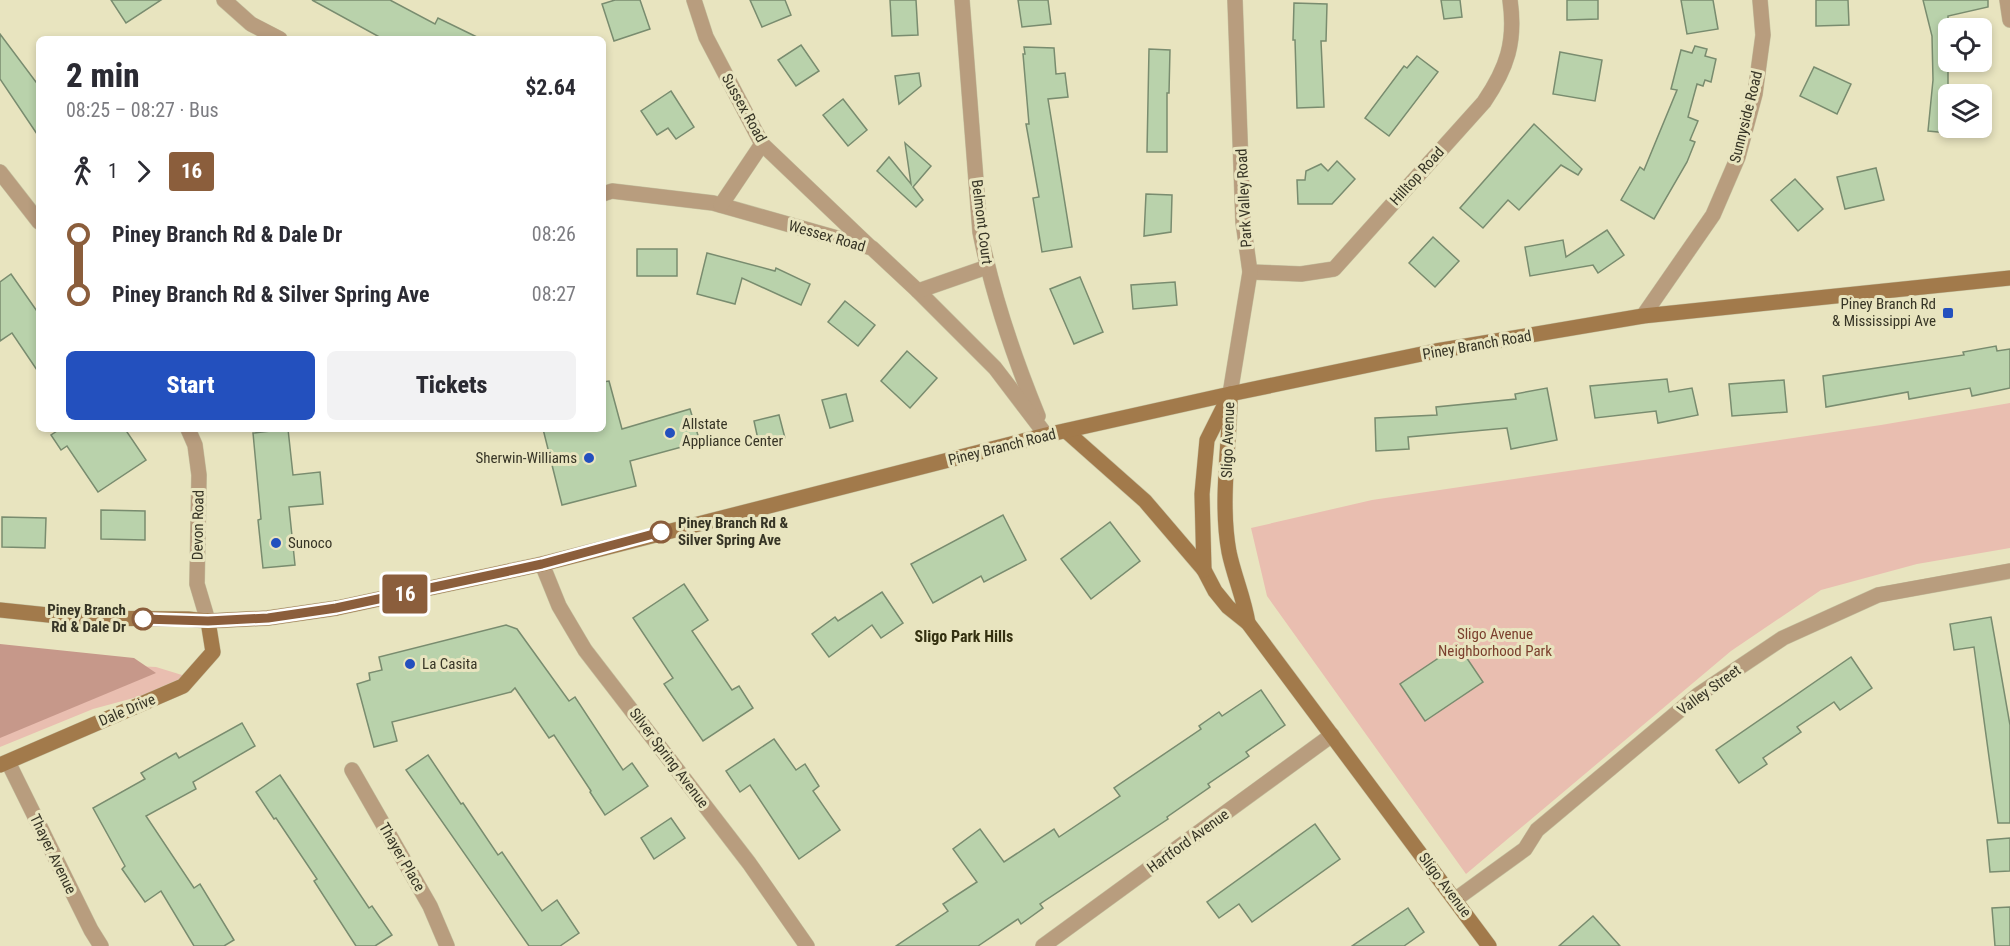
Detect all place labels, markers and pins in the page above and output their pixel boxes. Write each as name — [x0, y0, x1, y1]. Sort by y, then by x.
place label: Piney Branch Rd & Mississippi Ave — [1832, 295, 1936, 330]
marker: Piney Branch Rd & Mississippi Ave — [1941, 306, 1955, 320]
place label: Allstate Appliance Center — [682, 415, 783, 450]
marker: Allstate Appliance Center — [663, 426, 677, 440]
place label: Sherwin-Williams — [476, 449, 577, 467]
marker: Sherwin-Williams — [582, 451, 596, 465]
place label: Piney Branch Rd & Silver Spring Ave — [678, 514, 788, 549]
marker: Piney Branch Rd & Silver Spring Ave — [650, 521, 672, 543]
place label: Sunoco — [288, 534, 332, 552]
marker: Sunoco — [269, 536, 283, 550]
place label: Piney Branch Rd & Dale Dr — [47, 601, 126, 636]
marker: Piney Branch Rd & Dale Dr — [132, 608, 154, 630]
place label: La Casita — [422, 655, 477, 673]
marker: La Casita — [403, 657, 417, 671]

